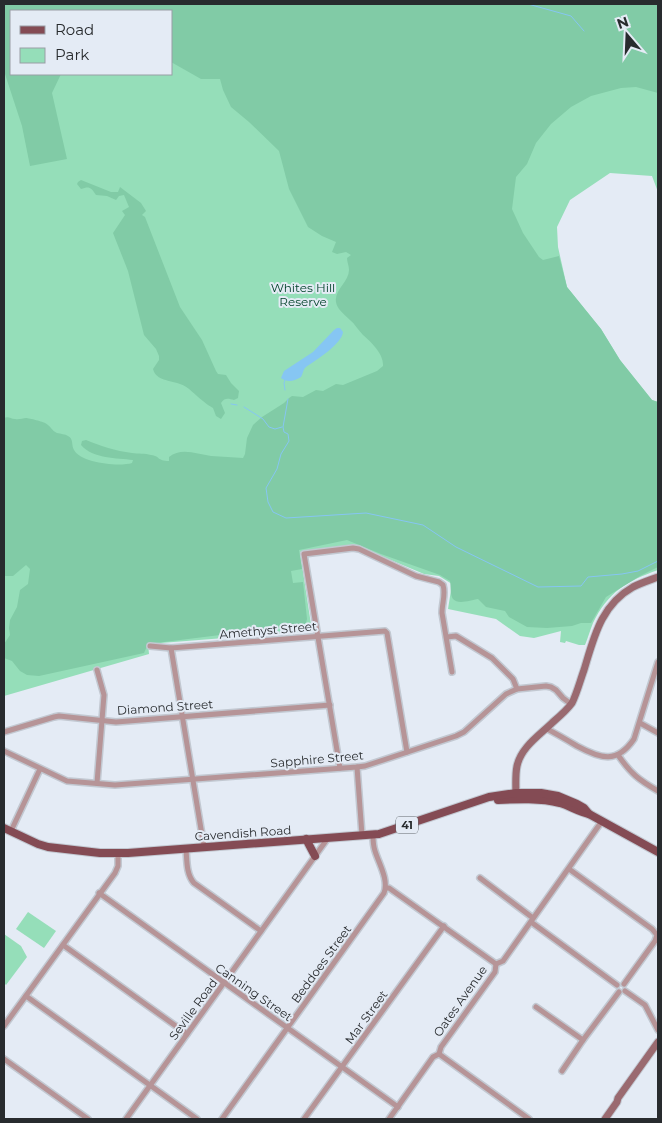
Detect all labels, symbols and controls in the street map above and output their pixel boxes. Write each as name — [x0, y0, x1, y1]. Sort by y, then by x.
legend — [10, 10, 172, 75]
north arrow — [602, 10, 652, 60]
text: N — [614, 12, 631, 33]
text: Road — [55, 20, 94, 39]
text: Park — [55, 45, 89, 64]
park label: Whites Hill Reserve — [271, 280, 335, 309]
street label: Amethyst Street — [219, 618, 318, 642]
street label: Diamond Street — [117, 696, 214, 718]
street label: Sapphire Street — [270, 747, 364, 771]
road number: 41 — [396, 816, 418, 834]
street label: Cavendish Road — [194, 822, 292, 844]
street label: Beddoes Street — [288, 922, 354, 1006]
street label: Canning Street — [213, 960, 296, 1024]
street label: Oates Avenue — [430, 963, 490, 1039]
street label: Seville Road — [166, 975, 220, 1043]
street label: Mar Street — [341, 987, 391, 1047]

